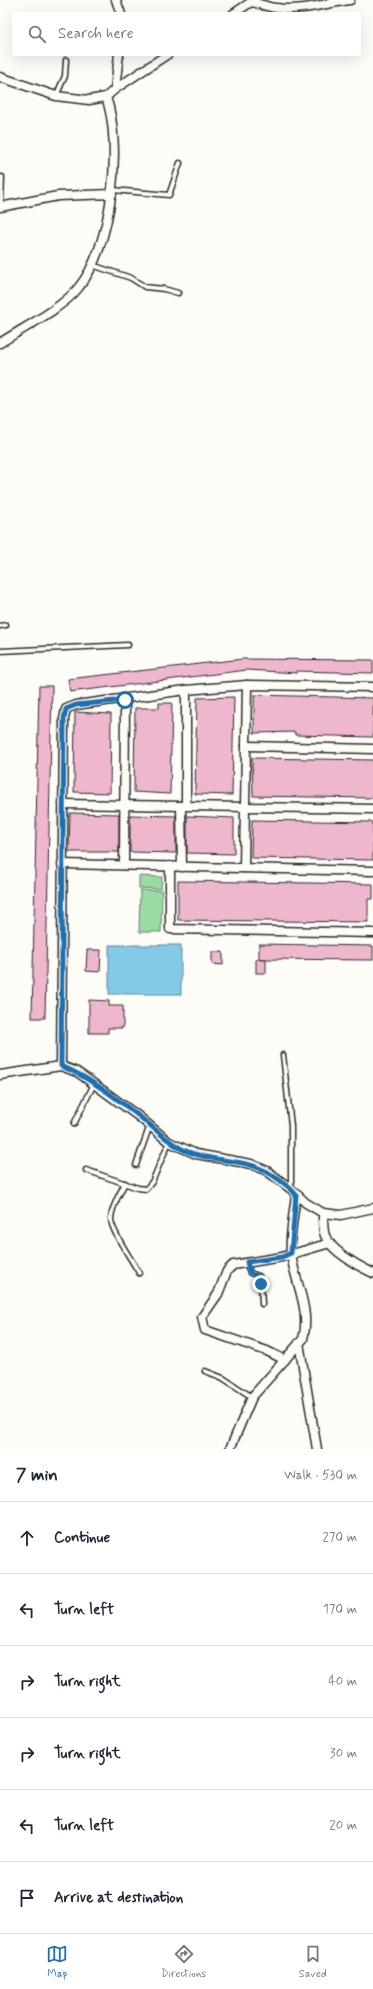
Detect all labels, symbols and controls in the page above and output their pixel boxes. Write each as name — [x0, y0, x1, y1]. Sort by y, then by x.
search box — [12, 12, 361, 56]
icon: search — [26, 23, 48, 45]
text: Search here — [58, 24, 134, 44]
route start — [116, 691, 134, 709]
route end — [252, 1275, 270, 1293]
text: 7 min — [16, 1464, 58, 1486]
text: Walk · 530 m — [284, 1467, 357, 1484]
icon: ahead — [16, 1527, 38, 1549]
text: Continue — [54, 1528, 110, 1548]
text: 270 m — [322, 1529, 357, 1546]
icon: left — [16, 1599, 38, 1621]
text: Turn left — [54, 1600, 114, 1620]
text: 170 m — [323, 1601, 357, 1618]
icon: right — [16, 1671, 38, 1693]
text: Turn right — [54, 1672, 121, 1692]
text: 40 m — [328, 1673, 357, 1690]
icon: right — [16, 1743, 38, 1765]
text: Turn right — [54, 1744, 121, 1764]
text: 30 m — [330, 1745, 357, 1762]
icon: left — [16, 1815, 38, 1837]
text: Turn left — [54, 1816, 114, 1836]
text: 20 m — [329, 1817, 357, 1834]
icon: arrive — [16, 1887, 38, 1909]
text: Arrive at destination — [54, 1888, 183, 1908]
tab: Map — [46, 1943, 68, 1981]
tab: Directions — [161, 1943, 206, 1981]
tab: Saved — [299, 1943, 327, 1981]

